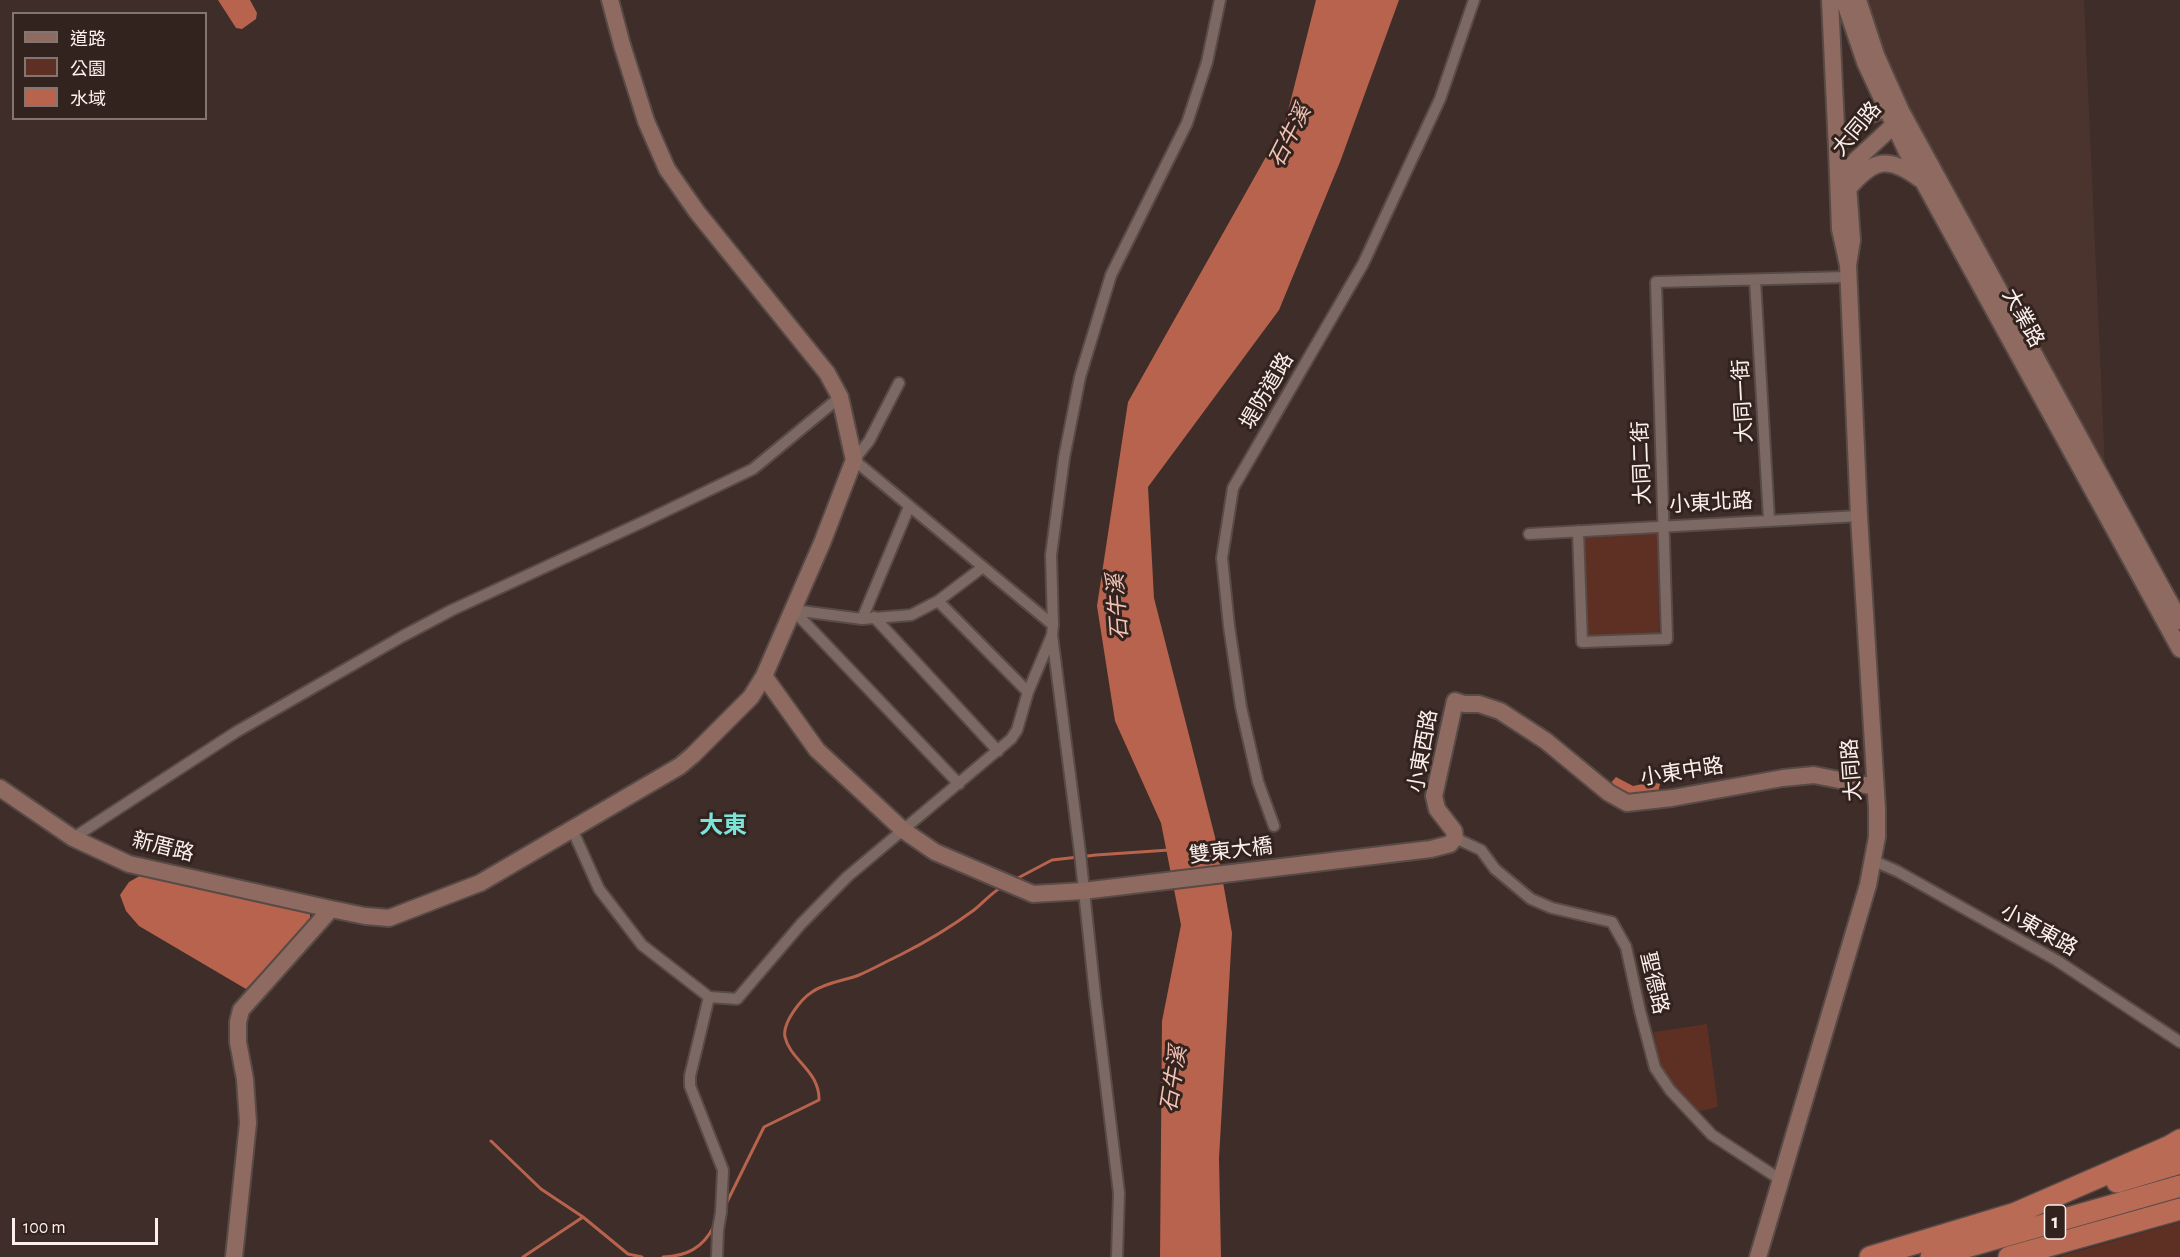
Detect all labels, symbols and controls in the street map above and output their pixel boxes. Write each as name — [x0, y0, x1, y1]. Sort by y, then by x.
legend — [12, 12, 207, 120]
text: 道路 — [70, 31, 106, 49]
text: 公園 — [70, 61, 106, 79]
text: 水域 — [70, 91, 106, 109]
street label: 大同路 — [1827, 97, 1887, 161]
water label: 石牛溪 — [1263, 101, 1317, 171]
street label: 大業路 — [1997, 284, 2049, 352]
street label: 堤防道路 — [1235, 348, 1299, 434]
street label: 大同一街 — [1728, 358, 1758, 444]
street label: 大同二街 — [1628, 421, 1656, 505]
street label: 小東北路 — [1668, 488, 1754, 518]
water label: 石牛溪 — [1103, 573, 1133, 641]
street label: 小東西路 — [1403, 707, 1443, 795]
street label: 大同路 — [1837, 738, 1867, 802]
street label: 小東中路 — [1639, 753, 1725, 791]
district label: 大東 — [699, 812, 747, 840]
street label: 新厝路 — [129, 827, 197, 867]
street label: 雙東大橋 — [1188, 833, 1274, 869]
street label: 小東東路 — [1996, 899, 2082, 961]
street label: 聖德路 — [1635, 949, 1673, 1017]
water label: 石牛溪 — [1156, 1044, 1192, 1114]
road number: 1 — [2044, 1205, 2066, 1239]
scale bar — [15, 1206, 160, 1244]
text: 100 m — [23, 1219, 66, 1237]

